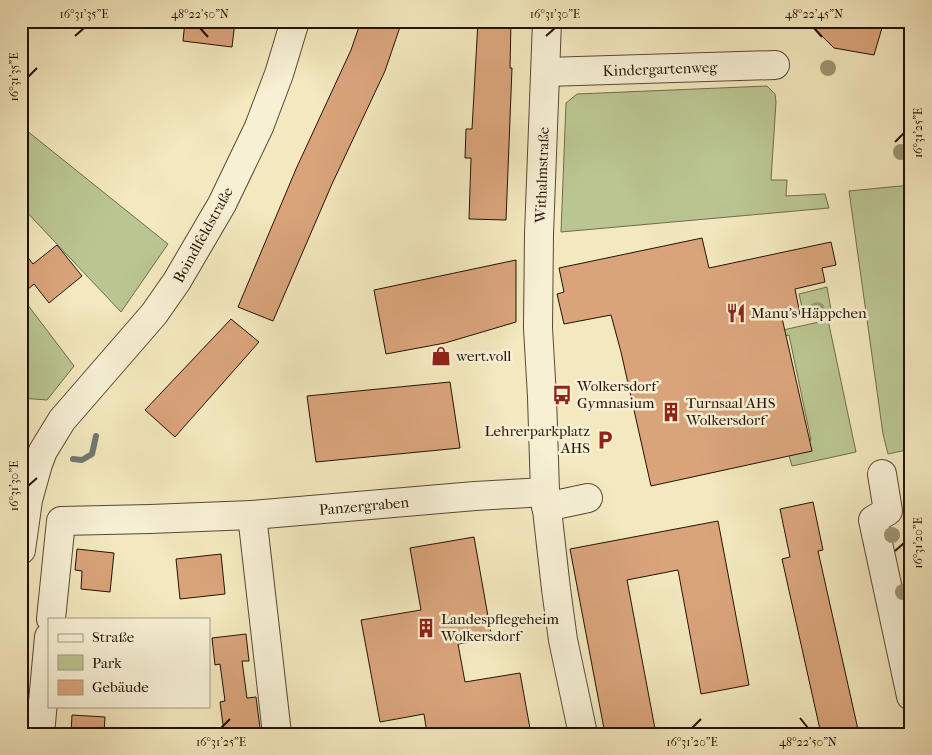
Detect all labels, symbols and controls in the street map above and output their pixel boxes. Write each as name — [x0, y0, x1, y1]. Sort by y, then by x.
text: 16°31'35"E — [60, 7, 108, 21]
text: 48°22'50"N — [171, 7, 229, 21]
text: 16°31'30"E — [530, 7, 580, 21]
text: 48°22'45"N — [785, 7, 843, 21]
text: 16°31'35"E — [7, 53, 21, 101]
street label: Kindergartenweg — [602, 58, 719, 80]
text: 16°31'25"E — [911, 108, 925, 158]
street label: Withalmstraße — [531, 126, 553, 224]
street label: Boindlfeldstraße — [169, 183, 237, 286]
restaurant icon: Manu's Häppchen — [725, 302, 747, 324]
place label: Manu's Häppchen — [751, 304, 867, 322]
shop icon: wert.voll — [430, 345, 452, 367]
place label: wert.voll — [455, 347, 512, 365]
place label: Wolkersdorf Gymnasium — [576, 377, 659, 412]
bus stop icon: Wolkersdorf Gymnasium — [551, 384, 573, 406]
place label: Turnsaal AHS Wolkersdorf — [685, 394, 776, 429]
building icon: Turnsaal AHS Wolkersdorf — [660, 401, 682, 423]
place label: Lehrerparkplatz AHS — [484, 422, 590, 457]
parking icon: Lehrerparkplatz AHS — [594, 429, 616, 451]
text: 16°31'30"E — [7, 461, 21, 511]
street label: Panzergraben — [318, 493, 410, 519]
text: 16°31'20"E — [911, 517, 925, 569]
place label: Landespflegeheim Wolkersdorf — [440, 610, 559, 645]
building icon: Landespflegeheim Wolkersdorf — [415, 617, 437, 639]
legend — [48, 618, 210, 708]
text: Straße — [92, 628, 135, 646]
text: Park — [92, 654, 122, 672]
text: Gebäude — [92, 678, 149, 696]
text: 16°31'25"E — [196, 735, 246, 749]
text: 16°31'20"E — [666, 735, 718, 749]
text: 48°22'50"N — [779, 735, 837, 749]

